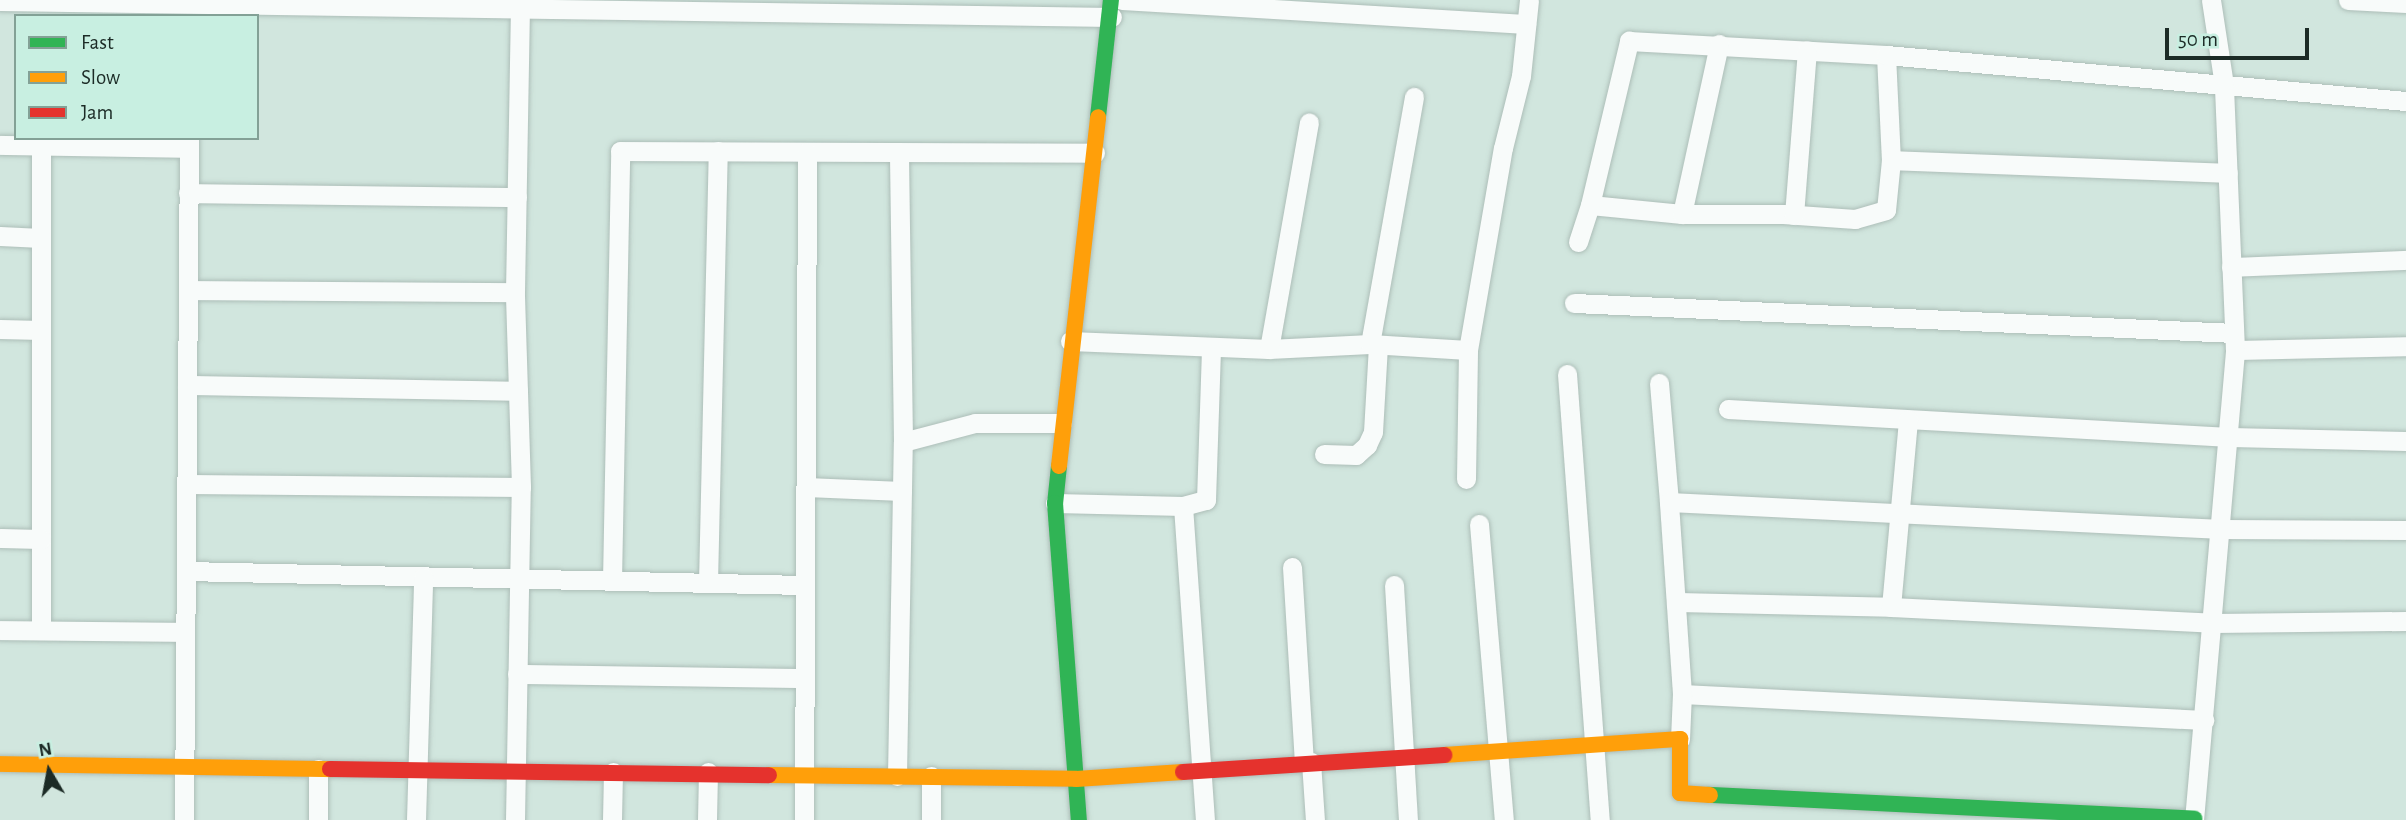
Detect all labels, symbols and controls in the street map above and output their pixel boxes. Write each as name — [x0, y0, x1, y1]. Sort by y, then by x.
legend — [14, 14, 259, 140]
scale bar — [2168, 14, 2312, 58]
text: 50 m — [2178, 29, 2218, 50]
text: Fast — [81, 32, 114, 53]
text: Slow — [81, 67, 120, 88]
text: Jam — [81, 102, 113, 123]
north arrow — [14, 736, 84, 806]
text: N — [37, 739, 53, 760]

